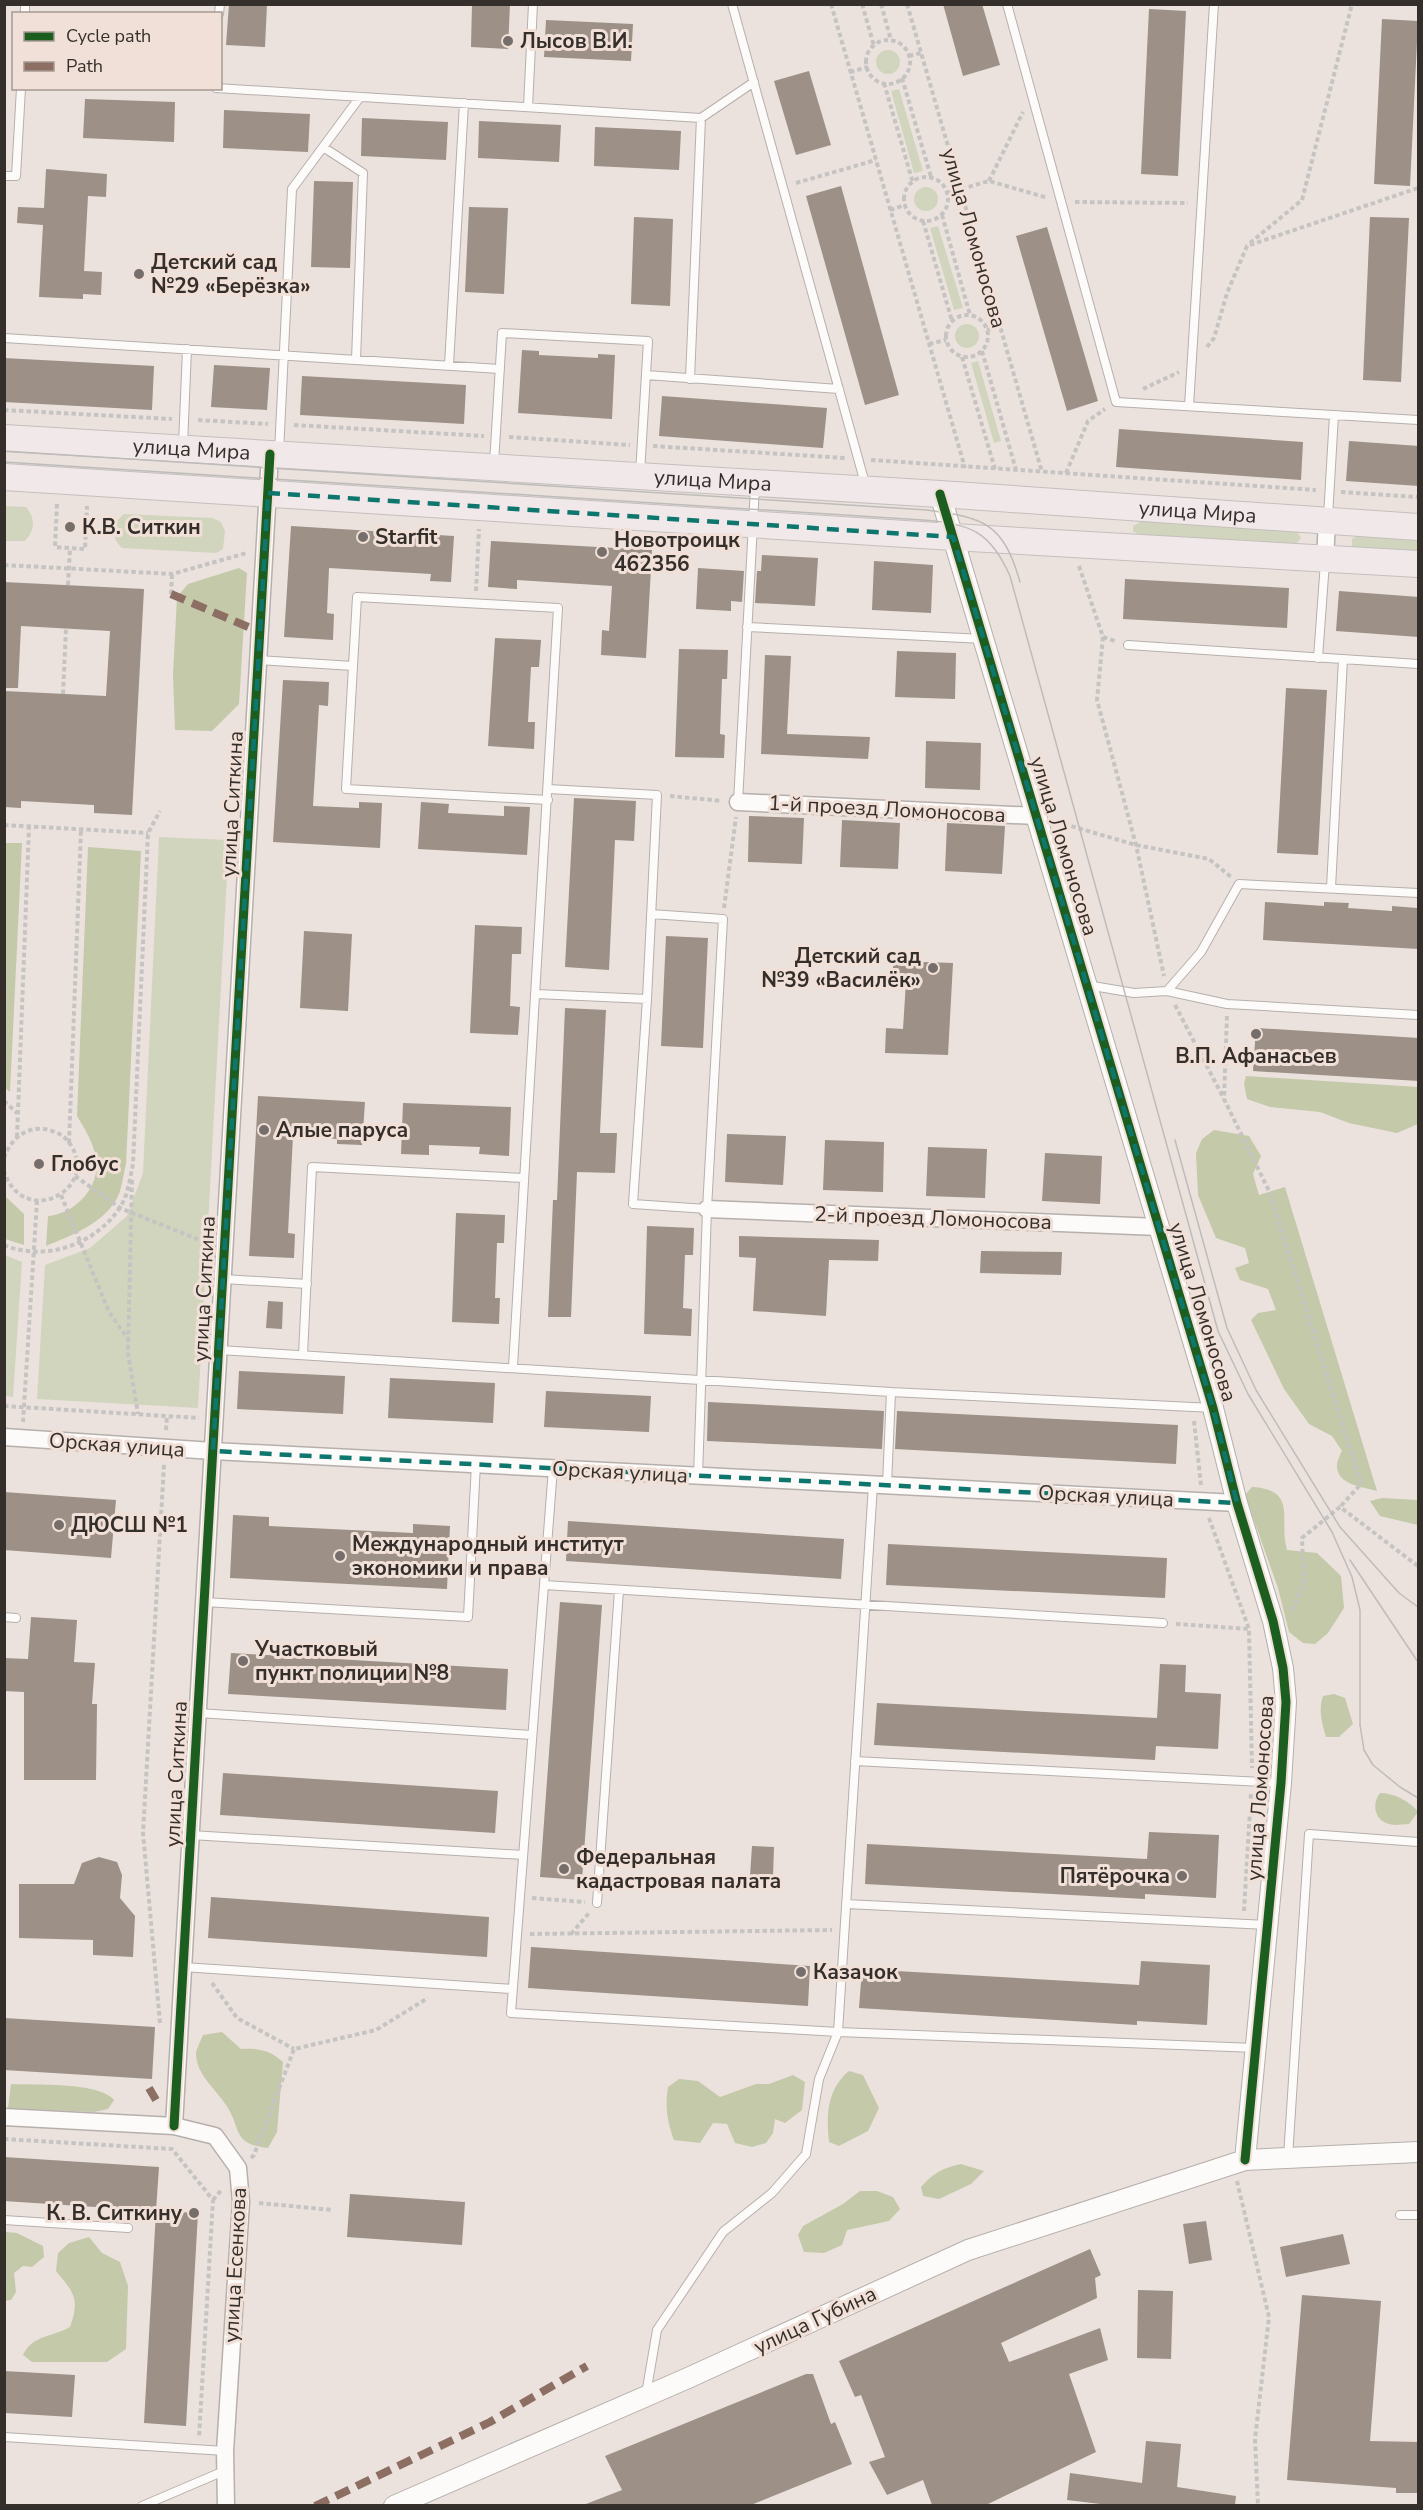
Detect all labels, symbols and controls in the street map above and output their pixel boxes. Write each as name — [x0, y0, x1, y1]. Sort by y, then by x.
legend — [12, 12, 222, 90]
text: Cycle path — [66, 24, 151, 48]
place label: Лысов В.И. — [520, 27, 633, 55]
marker: Лысов В.И. — [501, 34, 515, 48]
text: Path — [66, 54, 103, 78]
street label: улица Ломоносова — [935, 145, 1013, 331]
place label: Детский сад №29 «Берёзка» — [151, 248, 311, 300]
marker: Детский сад №29 «Берёзка» — [132, 267, 146, 281]
street label: улица Мира — [132, 432, 251, 467]
street label: улица Мира — [653, 463, 772, 498]
street label: улица Мира — [1138, 494, 1258, 530]
place label: К.В. Ситкин — [82, 513, 201, 541]
marker: К.В. Ситкин — [63, 520, 77, 534]
place label: Starfit — [375, 523, 438, 551]
place label: Новотроицк 462356 — [614, 526, 740, 578]
marker: Starfit — [356, 530, 370, 544]
marker: Новотроицк 462356 — [595, 545, 609, 559]
street label: улица Ситкина — [214, 730, 250, 878]
street label: улица Ломоносова — [1023, 753, 1105, 939]
street label: 1-й проезд Ломоносова — [768, 789, 1006, 829]
place label: Детский сад №39 «Василёк» — [761, 942, 921, 994]
marker: Детский сад №39 «Василёк» — [926, 961, 940, 975]
marker: В.П. Афанасьев — [1249, 1027, 1263, 1041]
place label: В.П. Афанасьев — [1175, 1042, 1337, 1070]
place label: Алые паруса — [276, 1116, 408, 1144]
marker: Алые паруса — [257, 1123, 271, 1137]
place label: Глобус — [51, 1150, 118, 1178]
marker: Глобус — [32, 1157, 46, 1171]
street label: 2-й проезд Ломоносова — [814, 1200, 1052, 1236]
street label: улица Ситкина — [186, 1215, 222, 1363]
street label: улица Ломоносова — [1162, 1219, 1244, 1405]
street label: Орская улица — [48, 1426, 186, 1464]
street label: Орская улица — [551, 1454, 689, 1490]
street label: Орская улица — [1037, 1478, 1175, 1514]
place label: ДЮСШ №1 — [71, 1511, 188, 1539]
marker: ДЮСШ №1 — [52, 1518, 66, 1532]
place label: Международный институт экономики и права — [352, 1530, 624, 1582]
marker: Международный институт экономики и права — [333, 1549, 347, 1563]
place label: Участковый пункт полиции №8 — [254, 1635, 449, 1687]
marker: Участковый пункт полиции №8 — [236, 1654, 250, 1668]
street label: улица Ломоносова — [1240, 1694, 1280, 1882]
street label: улица Ситкина — [158, 1700, 194, 1848]
place label: Федеральная кадастровая палата — [576, 1843, 781, 1895]
marker: Федеральная кадастровая палата — [557, 1862, 571, 1876]
place label: Пятёрочка — [1060, 1862, 1170, 1890]
marker: Пятёрочка — [1175, 1869, 1189, 1883]
place label: Казачок — [813, 1958, 898, 1986]
marker: Казачок — [794, 1965, 808, 1979]
street label: улица Есенкова — [217, 2187, 253, 2343]
place label: К. В. Ситкину — [46, 2199, 183, 2227]
marker: К. В. Ситкину — [187, 2206, 201, 2220]
street label: улица Губина — [749, 2279, 881, 2361]

